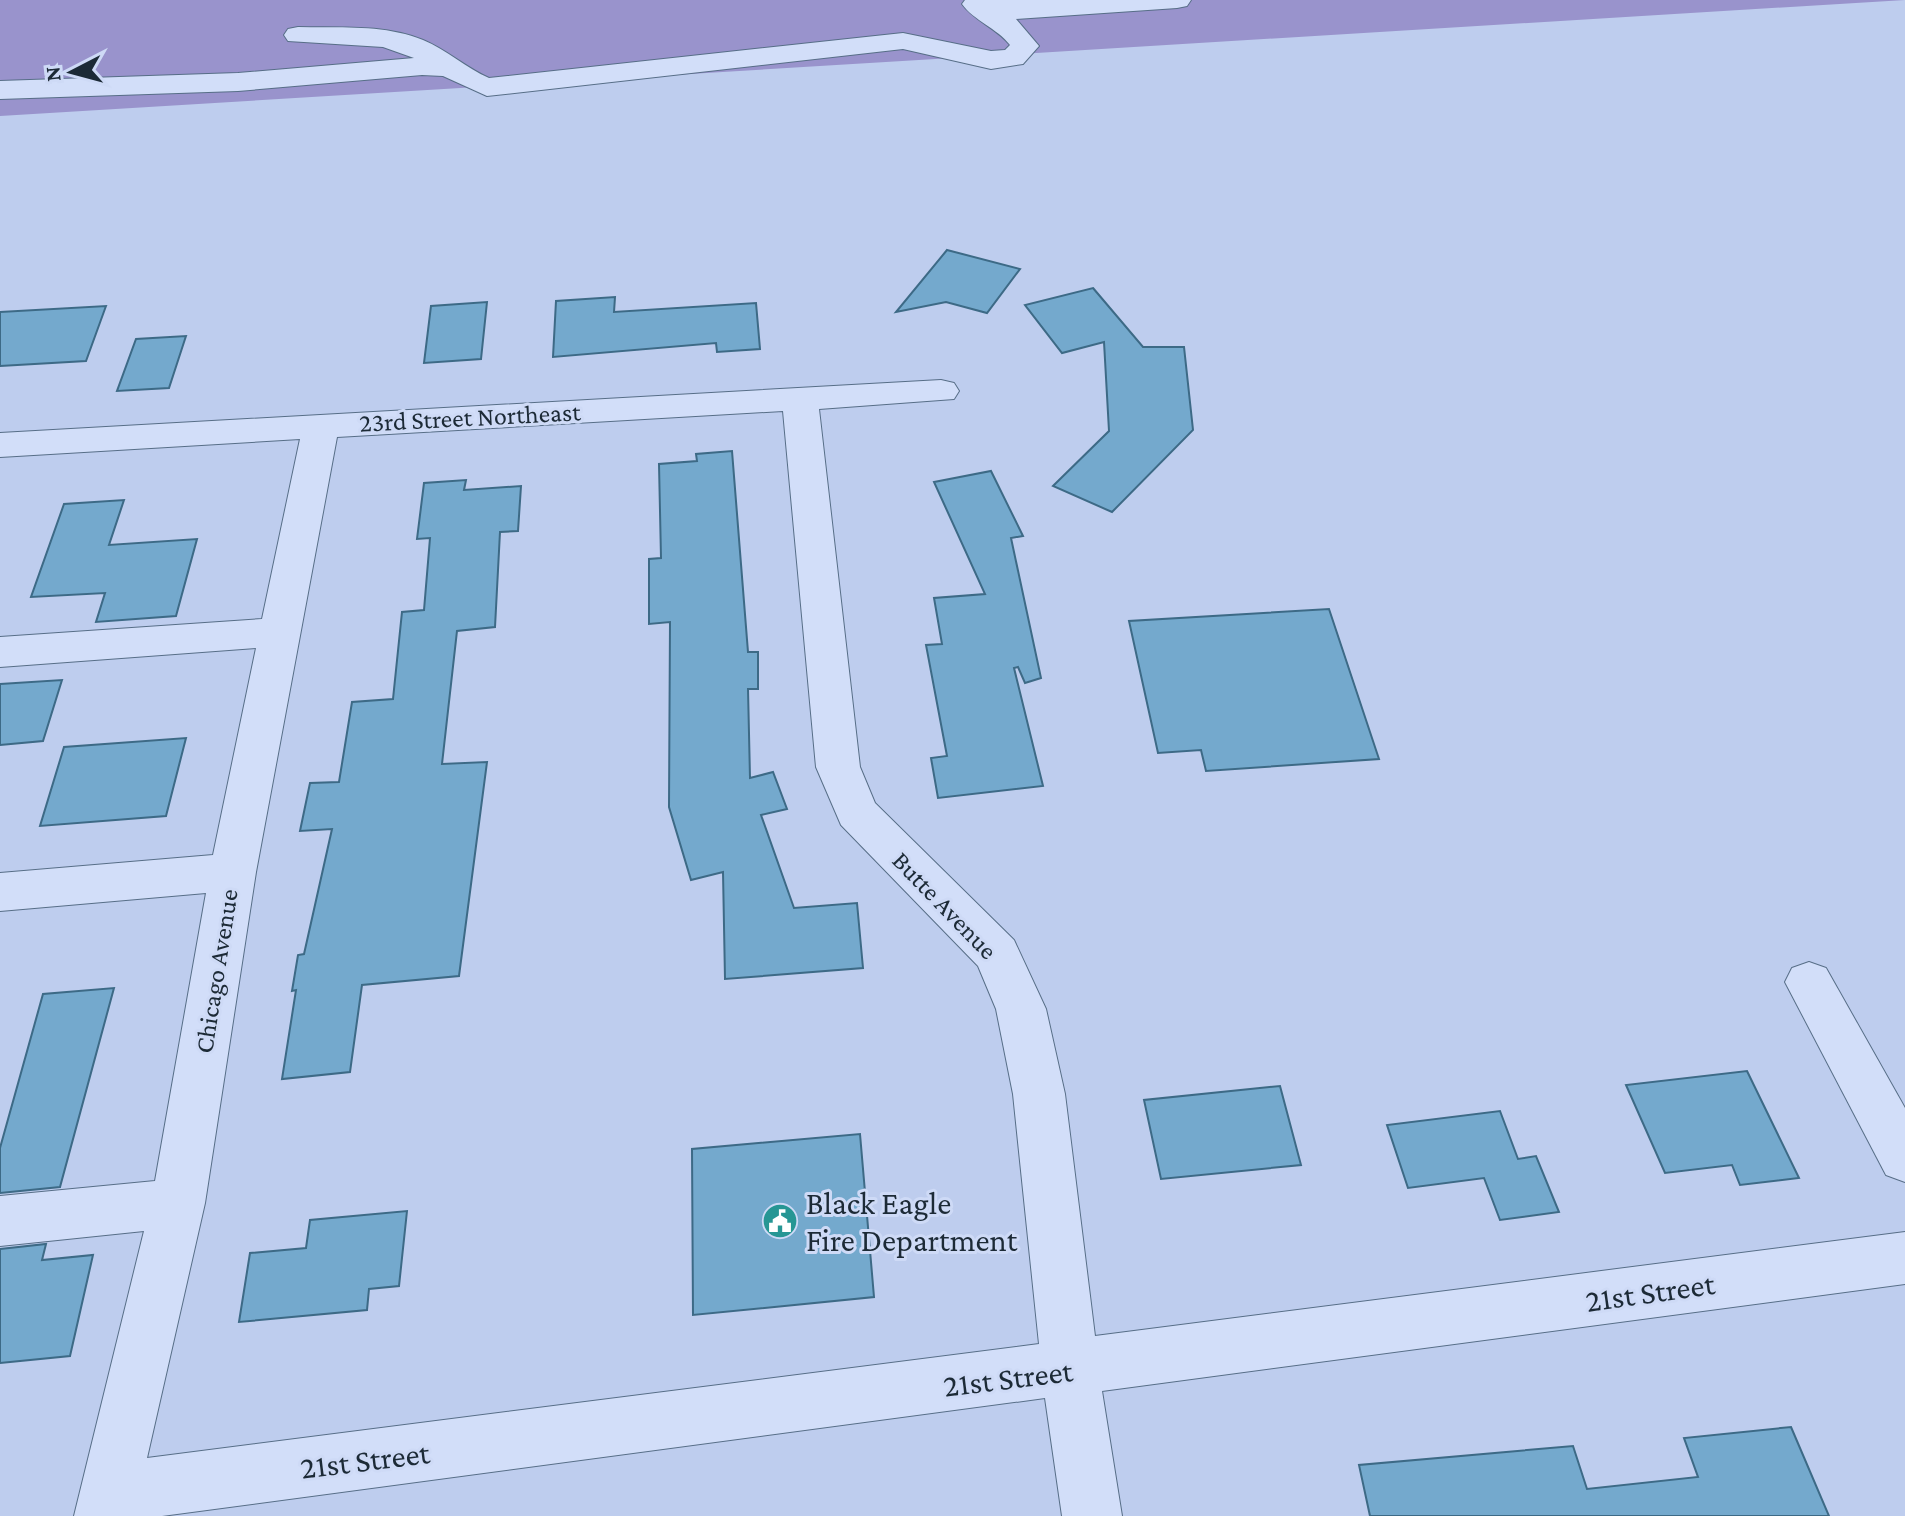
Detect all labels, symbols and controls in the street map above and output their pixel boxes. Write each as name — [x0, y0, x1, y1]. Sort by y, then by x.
north arrow — [32, 32, 112, 112]
text: N — [39, 65, 66, 83]
street label: 23rd Street Northeast — [359, 397, 582, 438]
street label: Butte Avenue — [886, 846, 1003, 965]
street label: Chicago Avenue — [189, 887, 244, 1055]
place label: Black Eagle Fire Department — [806, 1185, 1018, 1258]
public building icon: Black Eagle Fire Department — [761, 1202, 799, 1240]
street label: 21st Street — [1583, 1265, 1717, 1319]
street label: 21st Street — [941, 1352, 1075, 1404]
street label: 21st Street — [298, 1434, 432, 1486]

